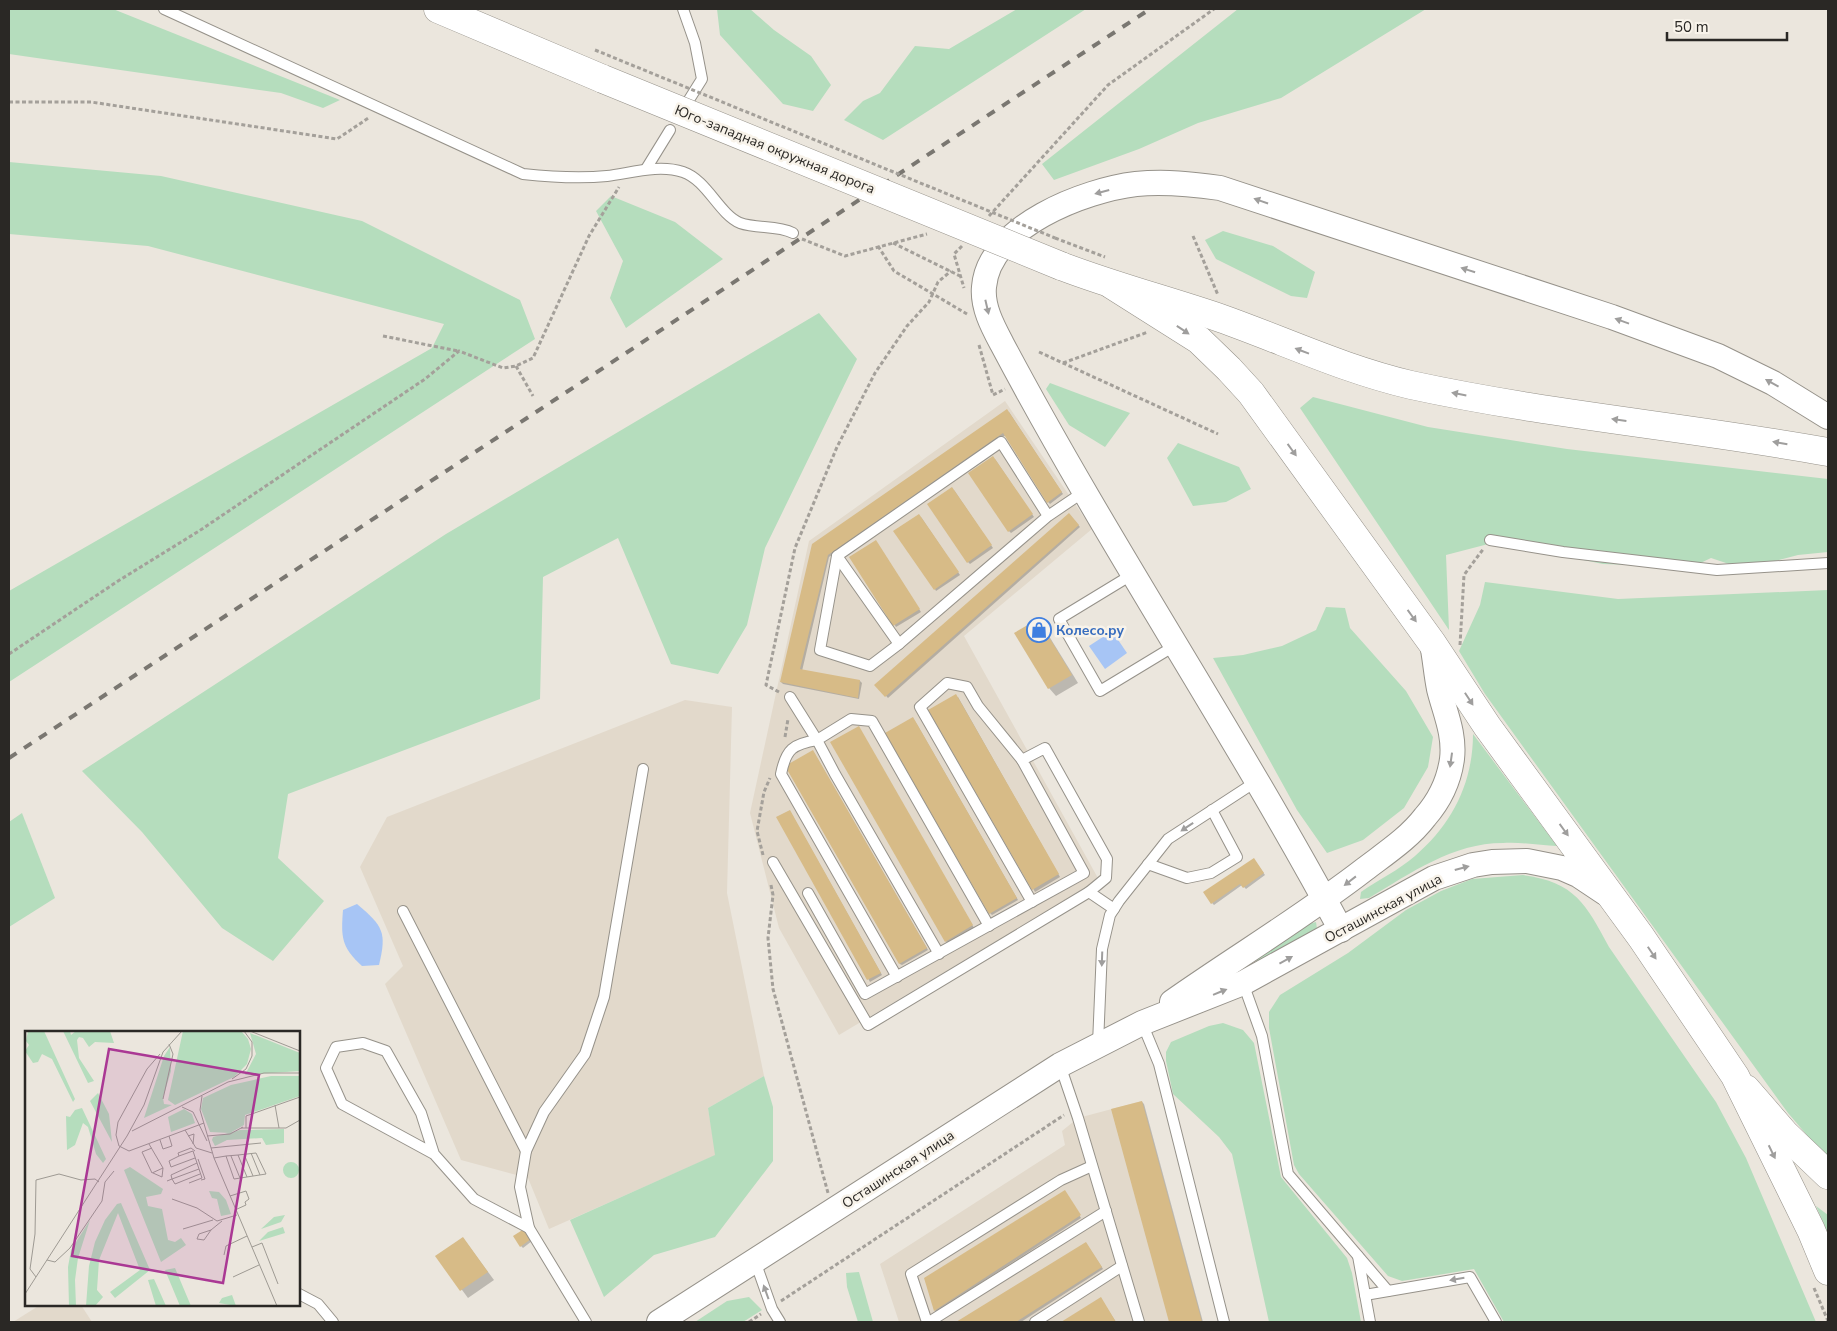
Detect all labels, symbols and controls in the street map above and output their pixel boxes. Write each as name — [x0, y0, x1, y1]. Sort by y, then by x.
scale bar — [1667, 10, 1787, 42]
text: 50 m — [1674, 17, 1709, 37]
street label: Юго-западная окружная дорога — [672, 100, 878, 198]
one-way arrow — [1094, 188, 1109, 196]
one-way arrow — [1253, 197, 1268, 205]
one-way arrow — [1460, 265, 1475, 273]
one-way arrow — [983, 299, 991, 314]
one-way arrow — [1614, 317, 1629, 325]
one-way arrow — [1177, 325, 1190, 335]
one-way arrow — [1294, 347, 1309, 355]
one-way arrow — [1764, 379, 1779, 387]
one-way arrow — [1450, 390, 1466, 398]
one-way arrow — [1611, 416, 1627, 424]
one-way arrow — [1772, 439, 1788, 447]
one-way arrow — [1286, 443, 1296, 456]
one-way arrow — [1407, 609, 1417, 623]
shop icon: Колесо.ру — [1026, 617, 1052, 643]
place label: Колесо.ру — [1056, 621, 1124, 640]
one-way arrow — [1464, 692, 1474, 705]
one-way arrow — [1447, 752, 1455, 768]
one-way arrow — [1180, 822, 1193, 832]
one-way arrow — [1559, 823, 1569, 837]
one-way arrow — [1455, 864, 1470, 872]
street label: Осташинская улица — [1321, 869, 1445, 947]
one-way arrow — [1344, 875, 1357, 886]
one-way arrow — [1647, 946, 1657, 960]
one-way arrow — [1097, 951, 1105, 967]
one-way arrow — [1279, 956, 1293, 964]
one-way arrow — [1212, 988, 1227, 996]
inset map — [25, 1031, 300, 1306]
street label: Осташинская улица — [838, 1126, 958, 1213]
one-way arrow — [1768, 1144, 1776, 1159]
one-way arrow — [1448, 1276, 1464, 1284]
one-way arrow — [762, 1284, 770, 1299]

